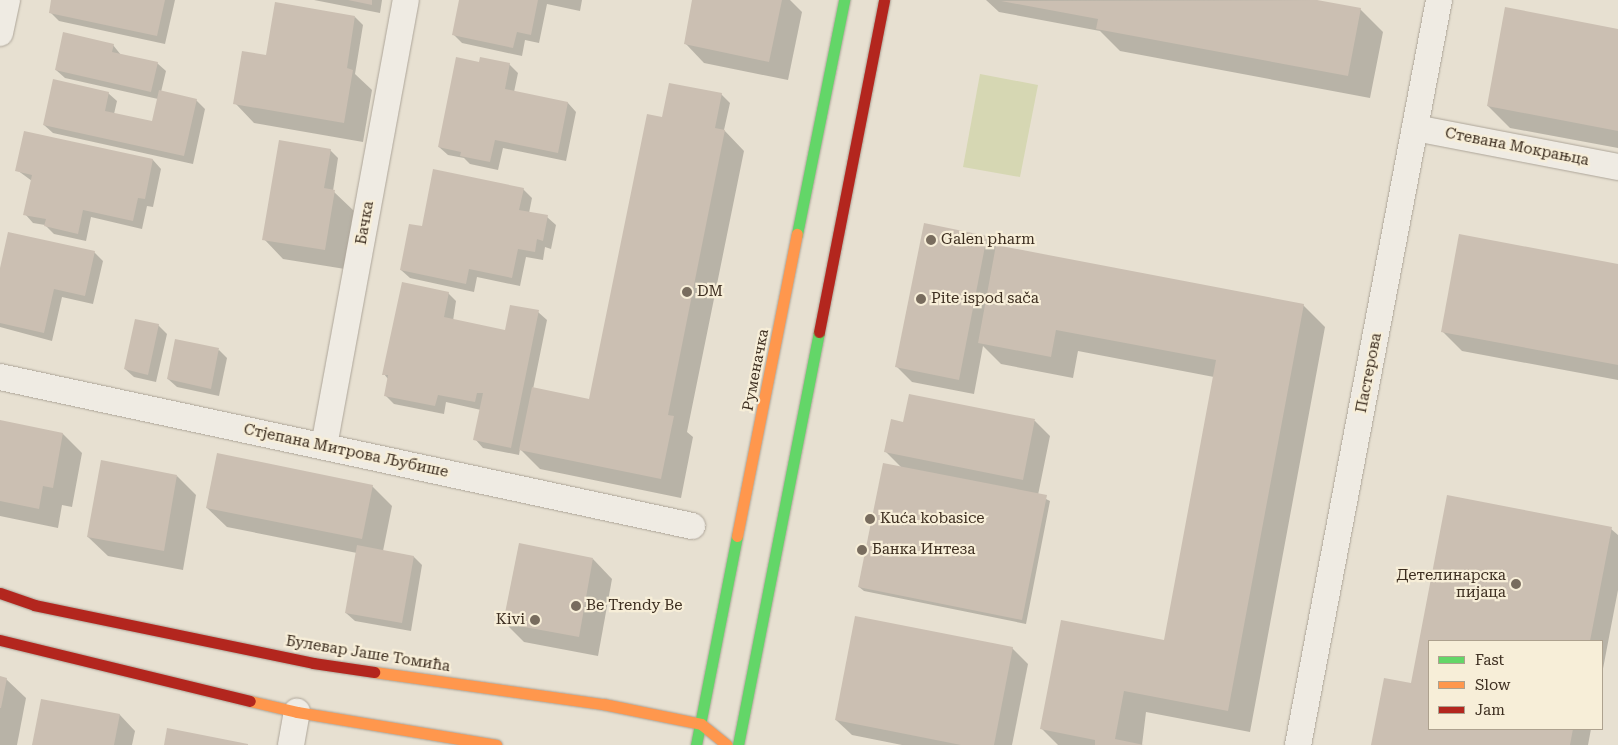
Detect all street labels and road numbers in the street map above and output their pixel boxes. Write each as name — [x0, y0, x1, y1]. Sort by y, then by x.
street label: Стевана Мокрањца — [1444, 124, 1590, 170]
street label: Бачка — [352, 200, 378, 246]
street label: Руменачка — [739, 327, 773, 413]
street label: Пастерова — [1352, 332, 1386, 414]
street label: Стјепана Митрова Љубише — [242, 420, 450, 482]
street label: Булевар Јаше Томића — [285, 632, 451, 676]

